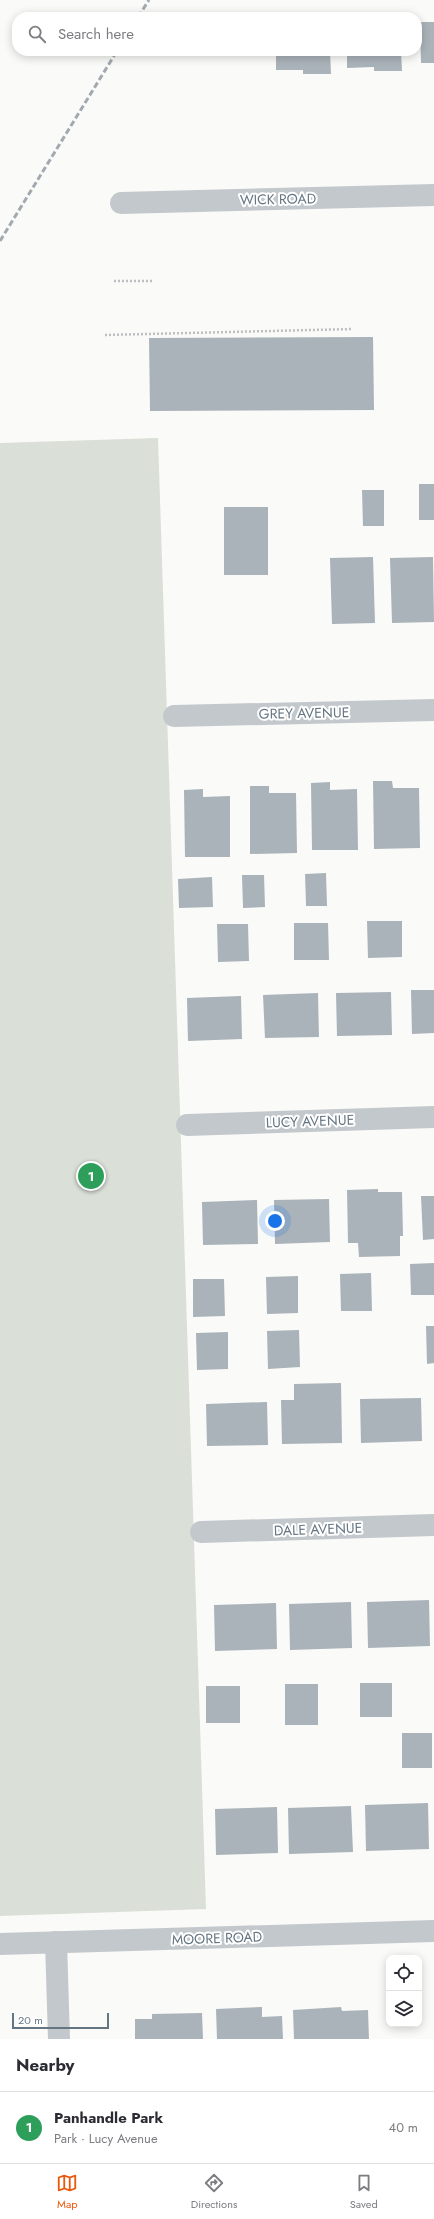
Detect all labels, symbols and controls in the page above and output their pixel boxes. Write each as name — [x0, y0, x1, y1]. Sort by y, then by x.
search box — [12, 12, 422, 56]
icon: search — [26, 23, 48, 45]
text: Search here — [58, 23, 134, 45]
street label: WICK ROAD — [240, 188, 316, 210]
street label: GREY AVENUE — [259, 702, 349, 724]
street label: LUCY AVENUE — [265, 1109, 355, 1133]
pin: 1 — [78, 1161, 104, 1191]
your location — [265, 1211, 285, 1231]
street label: DALE AVENUE — [273, 1517, 363, 1541]
street label: MOORE ROAD — [171, 1926, 263, 1950]
map controls — [386, 1955, 422, 2027]
button: locate — [386, 1955, 422, 1991]
button: layers — [386, 1991, 422, 2027]
scale bar — [12, 2011, 109, 2030]
text: 20 m — [18, 2012, 43, 2028]
text: Nearby — [16, 2053, 74, 2077]
text: Panhandle Park — [54, 2107, 163, 2129]
text: 1 — [26, 2118, 32, 2137]
text: 40 m — [389, 2118, 418, 2137]
text: Park · Lucy Avenue — [54, 2129, 158, 2148]
tab: Map — [56, 2172, 78, 2212]
tab: Directions — [191, 2172, 237, 2212]
tab: Saved — [350, 2172, 378, 2212]

